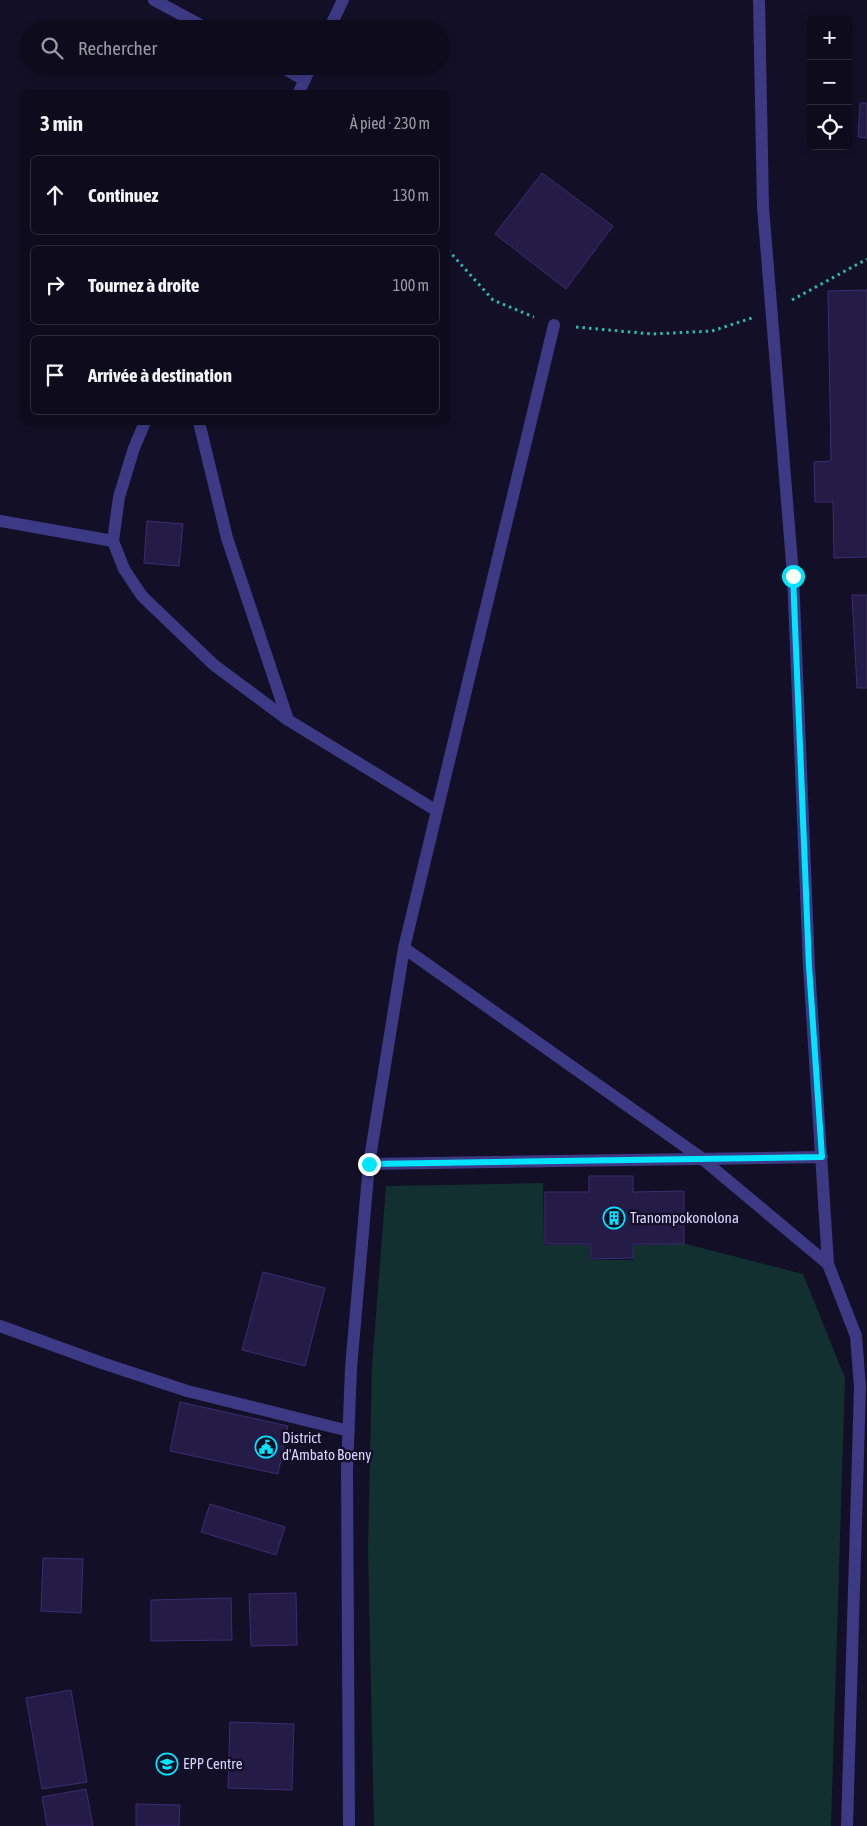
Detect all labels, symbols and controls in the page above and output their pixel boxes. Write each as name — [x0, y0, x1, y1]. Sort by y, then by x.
map controls — [807, 15, 852, 150]
button: + — [807, 15, 852, 60]
search box — [20, 20, 450, 75]
icon: search — [38, 34, 66, 62]
text: Rechercher — [78, 37, 157, 59]
button: − — [807, 60, 852, 105]
button: locate — [807, 105, 852, 150]
text: 3 min — [40, 111, 83, 135]
text: À pied · 230 m — [350, 114, 430, 132]
icon: ahead — [41, 181, 69, 209]
text: Continuez — [88, 184, 158, 206]
text: 130 m — [393, 186, 429, 204]
icon: right — [41, 271, 69, 299]
text: Tournez à droite — [88, 274, 199, 296]
text: 100 m — [393, 276, 429, 294]
icon: arrive — [41, 361, 69, 389]
text: Arrivée à destination — [88, 364, 232, 386]
route start — [782, 565, 805, 588]
route end — [358, 1153, 381, 1176]
building icon: Tranompokonolona — [602, 1206, 626, 1230]
place label: Tranompokonolona — [630, 1209, 739, 1226]
place label: District d'Ambato Boeny — [282, 1429, 372, 1463]
public building icon: District d'Ambato Boeny — [254, 1435, 278, 1459]
school or university icon: EPP Centre — [155, 1752, 179, 1776]
place label: EPP Centre — [183, 1755, 243, 1772]

